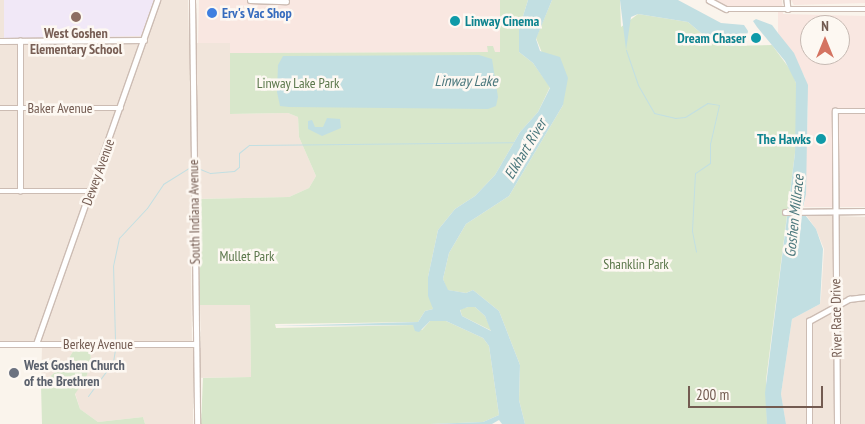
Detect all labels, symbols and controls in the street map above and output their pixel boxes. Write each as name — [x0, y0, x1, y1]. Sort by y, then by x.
place label: Erv's Vac Shop — [222, 5, 292, 21]
marker: Erv's Vac Shop — [206, 7, 218, 19]
marker: West Goshen Elementary School — [70, 11, 82, 23]
place label: Linway Cinema — [465, 13, 540, 29]
marker: Linway Cinema — [449, 15, 461, 27]
north arrow — [800, 15, 850, 65]
text: N — [821, 17, 829, 35]
place label: West Goshen Elementary School — [30, 25, 122, 58]
place label: Dream Chaser — [677, 30, 746, 46]
marker: Dream Chaser — [750, 32, 762, 44]
water label: Linway Lake — [434, 72, 498, 90]
park label: Linway Lake Park — [256, 75, 340, 91]
street label: Baker Avenue — [27, 100, 93, 116]
water label: Elkhart River — [500, 116, 550, 182]
place label: The Hawks — [757, 131, 811, 147]
marker: The Hawks — [815, 133, 827, 145]
street label: Dewey Avenue — [78, 136, 118, 208]
street label: South Indiana Avenue — [185, 159, 203, 265]
water label: Goshen Millrace — [781, 174, 807, 258]
park label: Mullet Park — [220, 248, 274, 264]
park label: Shanklin Park — [603, 256, 669, 272]
street label: River Race Drive — [827, 278, 845, 358]
street label: Berkey Avenue — [63, 336, 133, 352]
place label: West Goshen Church of the Brethren — [24, 357, 125, 390]
marker: West Goshen Church of the Brethren — [8, 367, 20, 379]
scale bar — [690, 376, 825, 408]
text: 200 m — [696, 385, 729, 404]

